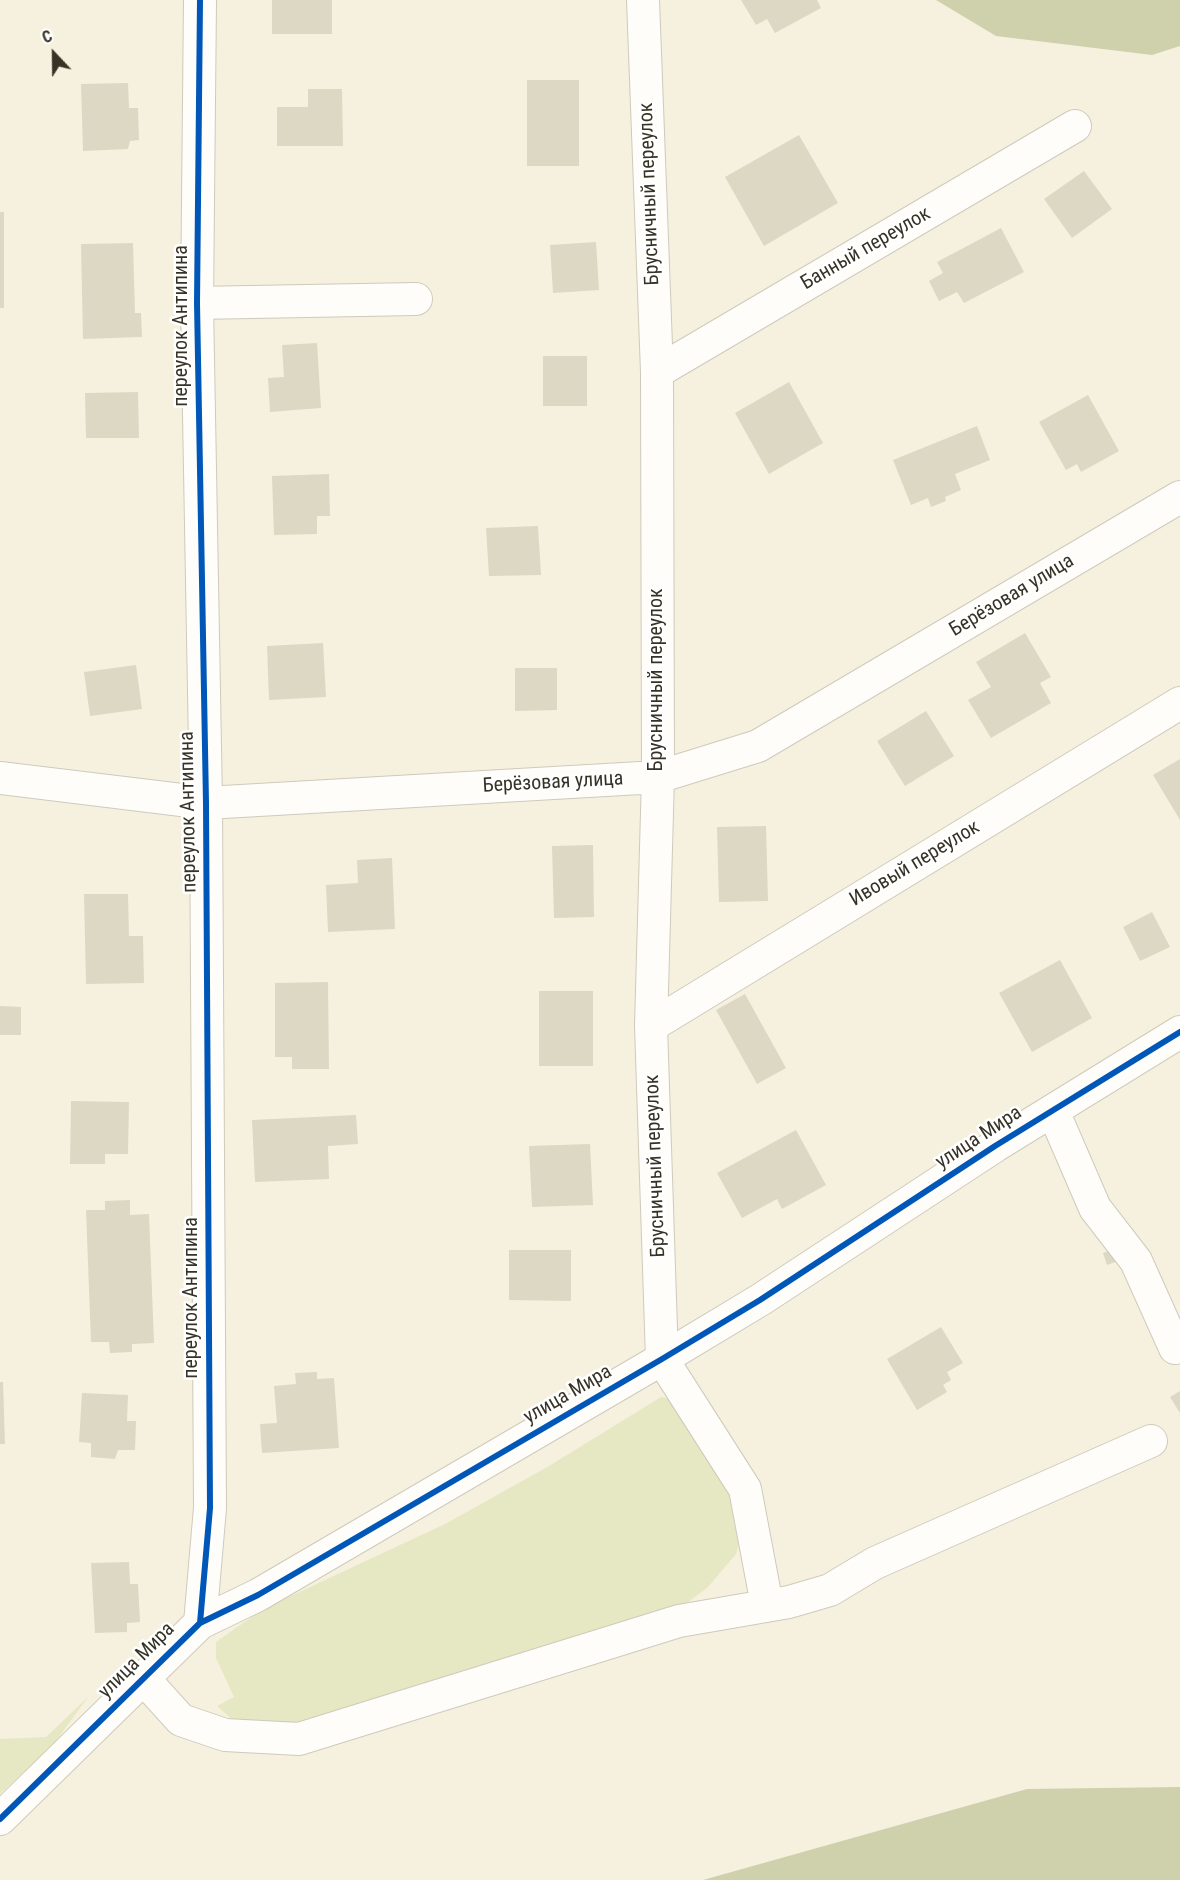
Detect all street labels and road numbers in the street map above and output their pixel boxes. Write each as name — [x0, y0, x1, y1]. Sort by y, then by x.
street label: Брусничный переулок — [635, 102, 665, 286]
street label: Банный переулок — [797, 202, 935, 296]
street label: переулок Антипина — [170, 245, 194, 407]
street label: Берёзовая улица — [945, 549, 1079, 643]
street label: Брусничный переулок — [645, 588, 669, 772]
street label: переулок Антипина — [176, 731, 202, 893]
street label: Берёзовая улица — [482, 767, 624, 799]
street label: Ивовый переулок — [846, 816, 984, 912]
street label: Брусничный переулок — [641, 1074, 671, 1258]
street label: улица Мира — [931, 1101, 1027, 1175]
street label: переулок Антипина — [180, 1217, 204, 1379]
street label: улица Мира — [520, 1360, 616, 1430]
street label: улица Мира — [94, 1618, 180, 1704]

